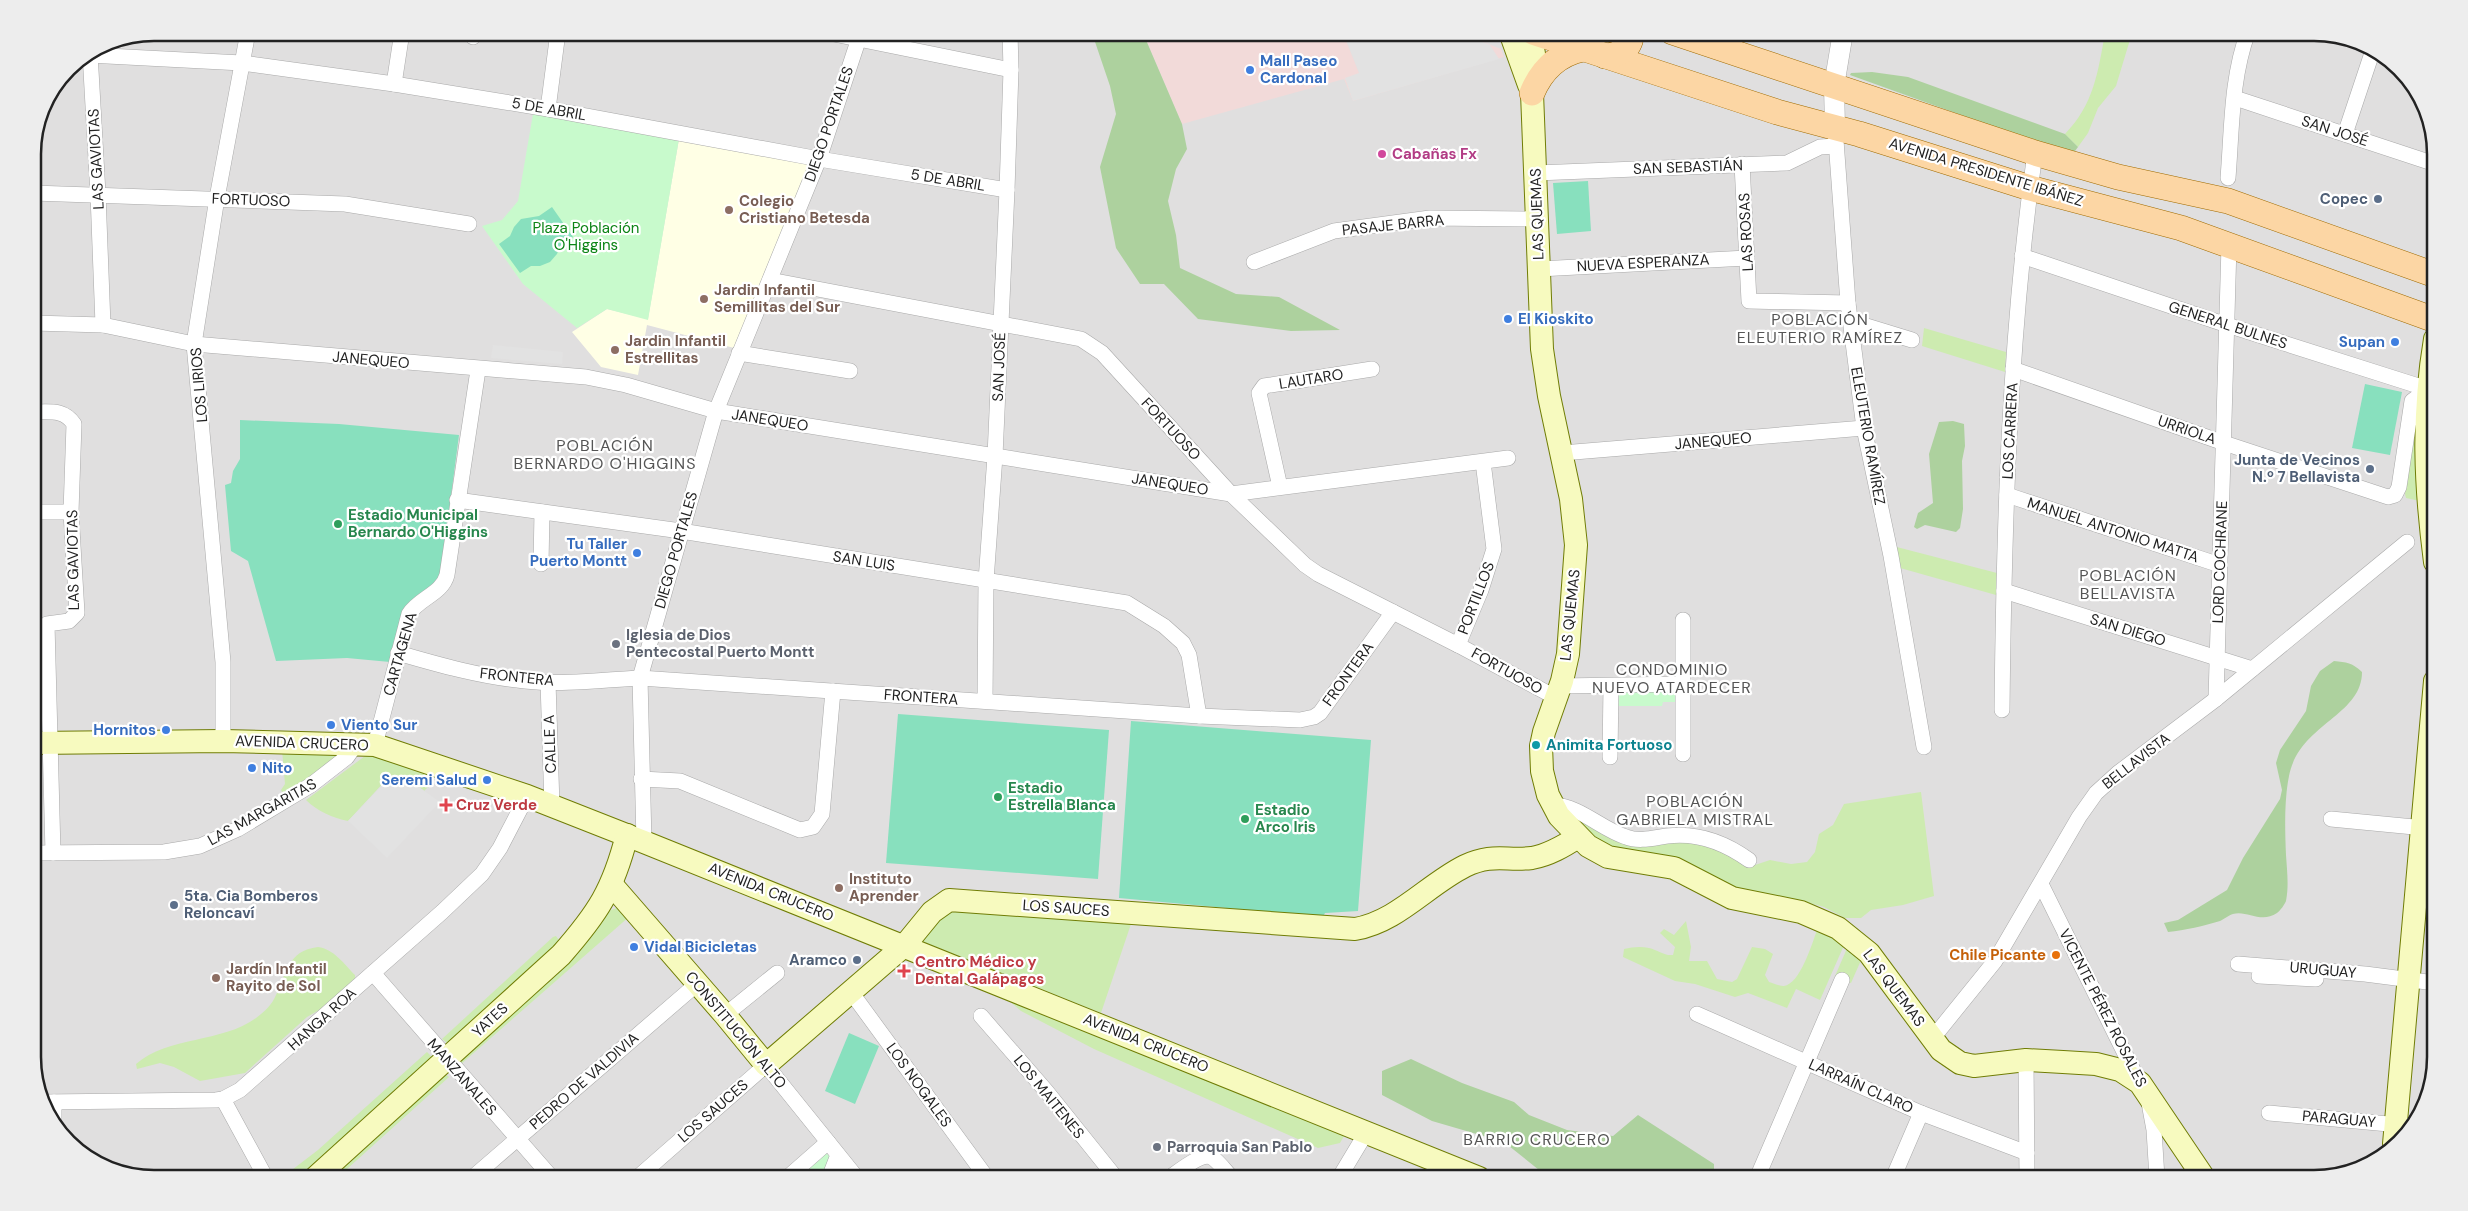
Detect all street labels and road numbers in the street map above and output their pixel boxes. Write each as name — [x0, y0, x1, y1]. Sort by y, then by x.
street label: DIEGO PORTALES — [800, 63, 858, 184]
street label: 5 DE ABRIL — [510, 93, 588, 125]
street label: LAS GAVIOTAS — [83, 108, 109, 210]
street label: SAN JOSÉ — [2299, 111, 2371, 151]
street label: AVENIDA PRESIDENTE IBÁÑEZ — [1886, 133, 2086, 211]
street label: SAN SEBASTIÁN — [1633, 155, 1743, 179]
street label: 5 DE ABRIL — [909, 164, 987, 196]
street label: LAS QUEMAS — [1525, 168, 1549, 260]
street label: FORTUOSO — [211, 189, 291, 211]
street label: LAS ROSAS — [1734, 192, 1758, 272]
street label: PASAJE BARRA — [1341, 210, 1445, 240]
street label: NUEVA ESPERANZA — [1576, 250, 1710, 276]
street label: GENERAL BULNES — [2166, 296, 2290, 354]
street label: SAN JOSÉ — [988, 332, 1010, 402]
street label: LOS LIRIOS — [186, 346, 212, 423]
street label: JANEQUEO — [332, 347, 410, 373]
street label: LAUTARO — [1277, 364, 1345, 394]
street label: ELEUTERIO RAMÍREZ — [1846, 365, 1890, 507]
street label: LOS CARRERA — [1997, 382, 2023, 480]
street label: FORTUOSO — [1137, 393, 1205, 465]
street label: JANEQUEO — [730, 404, 810, 436]
street label: URRIOLA — [2155, 411, 2219, 449]
street label: JANEQUEO — [1674, 428, 1752, 454]
street label: JANEQUEO — [1130, 468, 1210, 500]
street label: DIEGO PORTALES — [650, 489, 702, 611]
street label: MANUEL ANTONIO MATTA — [2025, 493, 2201, 567]
street label: LORD COCHRANE — [2208, 500, 2232, 624]
street label: LAS GAVIOTAS — [62, 509, 84, 611]
street label: SAN LUIS — [832, 546, 897, 576]
street label: PORTILLOS — [1453, 559, 1499, 637]
street label: LAS QUEMAS — [1555, 568, 1585, 662]
street label: SAN DIEGO — [2088, 609, 2168, 651]
street label: CARTAGENA — [379, 610, 421, 698]
street label: FRONTERA — [1318, 638, 1378, 710]
street label: FORTUOSO — [1468, 643, 1546, 699]
street label: FRONTERA — [479, 663, 555, 691]
street label: FRONTERA — [883, 684, 959, 710]
street label: CALLE A — [539, 714, 561, 774]
street label: BELLAVISTA — [2098, 728, 2174, 794]
street label: AVENIDA CRUCERO — [235, 731, 369, 755]
street label: LAS MARGARITAS — [204, 774, 320, 850]
street label: AVENIDA CRUCERO — [705, 858, 837, 926]
street label: LOS SAUCES — [1022, 895, 1110, 921]
street label: VICENTE PÉREZ ROSALES — [2054, 926, 2152, 1091]
street label: LAS QUEMAS — [1858, 945, 1930, 1031]
street label: URUGUAY — [2289, 957, 2357, 983]
street label: CONSTITUCIÓN ALTO — [681, 967, 791, 1093]
street label: HANGA ROA — [284, 983, 361, 1055]
street label: YATES — [468, 998, 512, 1042]
street label: AVENIDA CRUCERO — [1080, 1009, 1212, 1077]
street label: PEDRO DE VALDIVIA — [525, 1028, 643, 1134]
street label: MANZANALES — [423, 1034, 501, 1120]
street label: LOS NOGALES — [882, 1039, 957, 1131]
street label: LOS MAITENES — [1009, 1051, 1089, 1143]
street label: LARRAÍN CLARO — [1805, 1054, 1917, 1118]
street label: LOS SAUCES — [674, 1075, 753, 1147]
street label: PARAGUAY — [2301, 1106, 2377, 1132]

